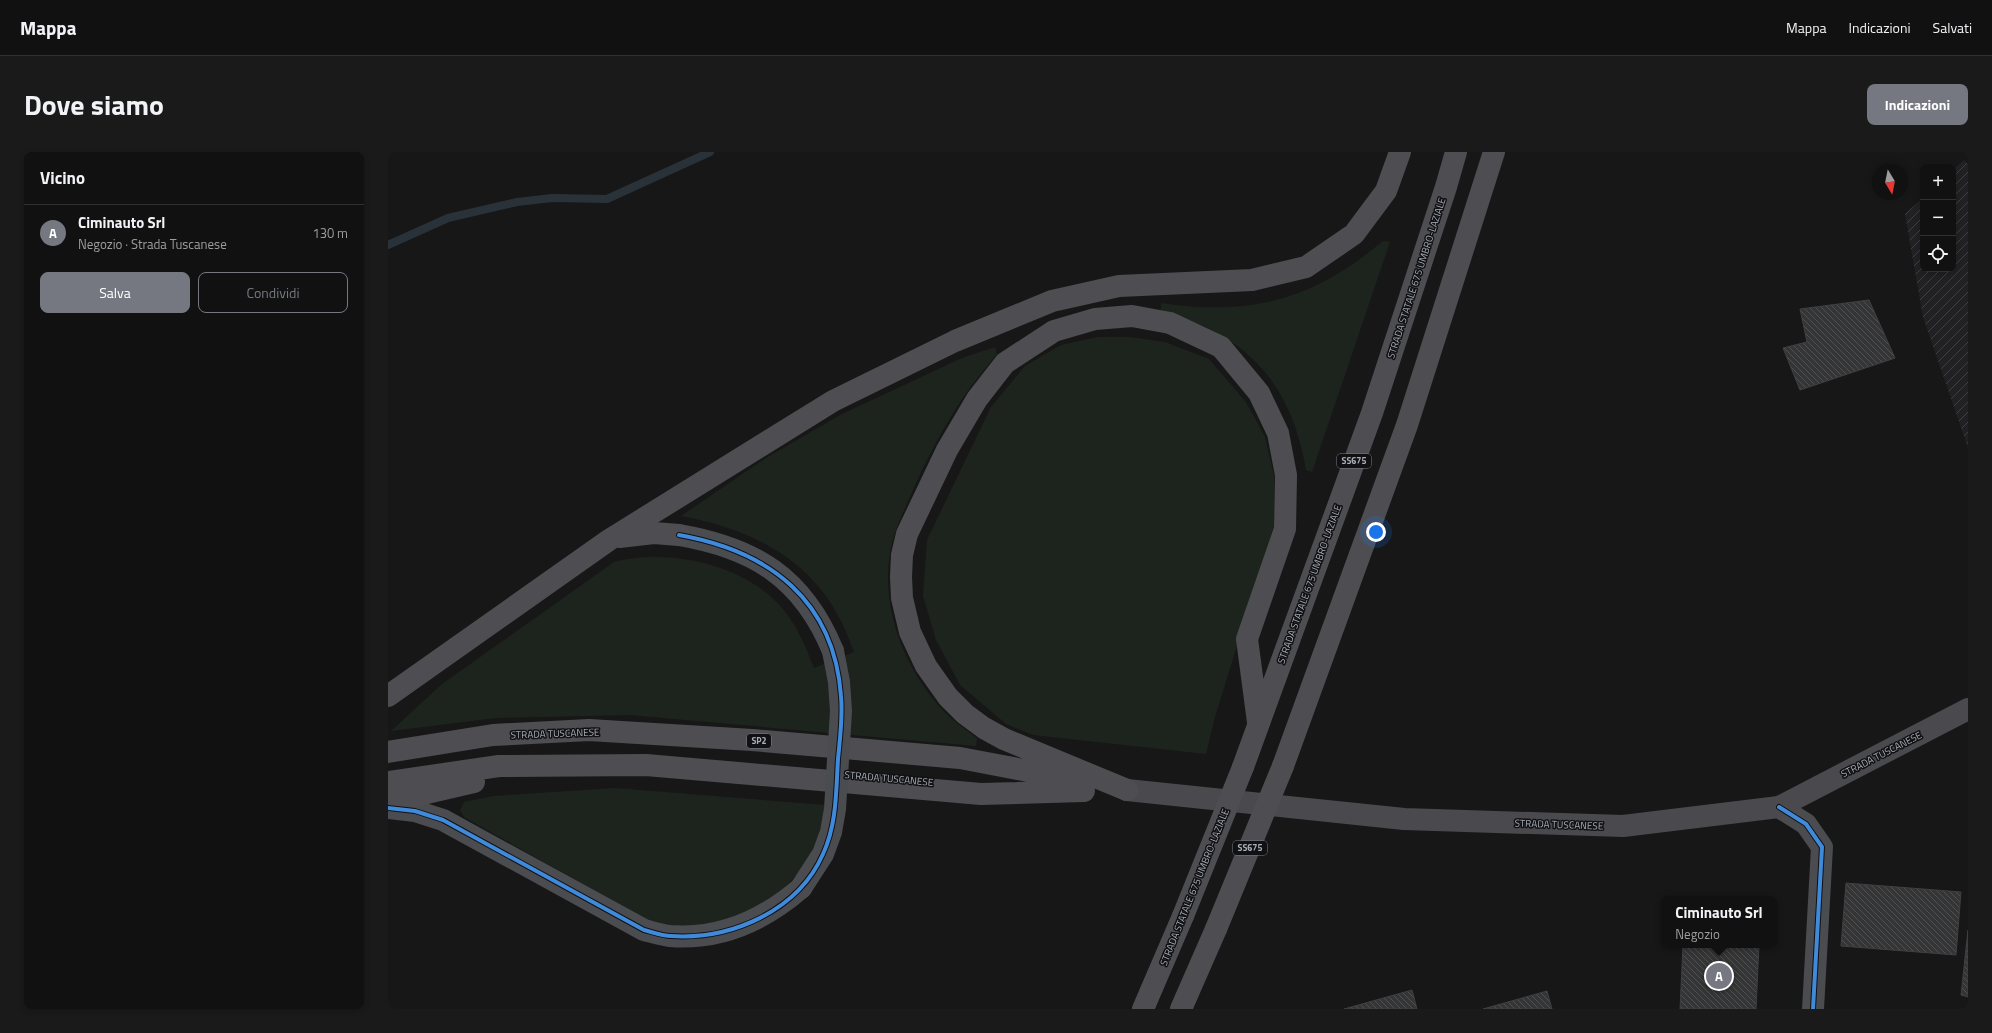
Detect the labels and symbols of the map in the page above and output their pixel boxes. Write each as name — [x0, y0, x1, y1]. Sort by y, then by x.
north arrow — [1872, 164, 1908, 200]
street label: STRADA STATALE 675 UMBRO-LAZIALE — [1383, 195, 1450, 360]
road number: SS675 — [1337, 454, 1371, 468]
street label: STRADA STATALE 675 UMBRO-LAZIALE — [1274, 502, 1345, 666]
your location — [1366, 522, 1386, 542]
street label: STRADA TUSCANESE — [510, 724, 600, 743]
street label: STRADA TUSCANESE — [1838, 727, 1925, 781]
road number: SP2 — [747, 734, 771, 748]
street label: STRADA TUSCANESE — [844, 767, 934, 790]
street label: STRADA STATALE 675 UMBRO-LAZIALE — [1156, 806, 1233, 968]
street label: STRADA TUSCANESE — [1514, 815, 1604, 834]
road number: SS675 — [1233, 841, 1267, 855]
pin: A — [1706, 961, 1732, 991]

